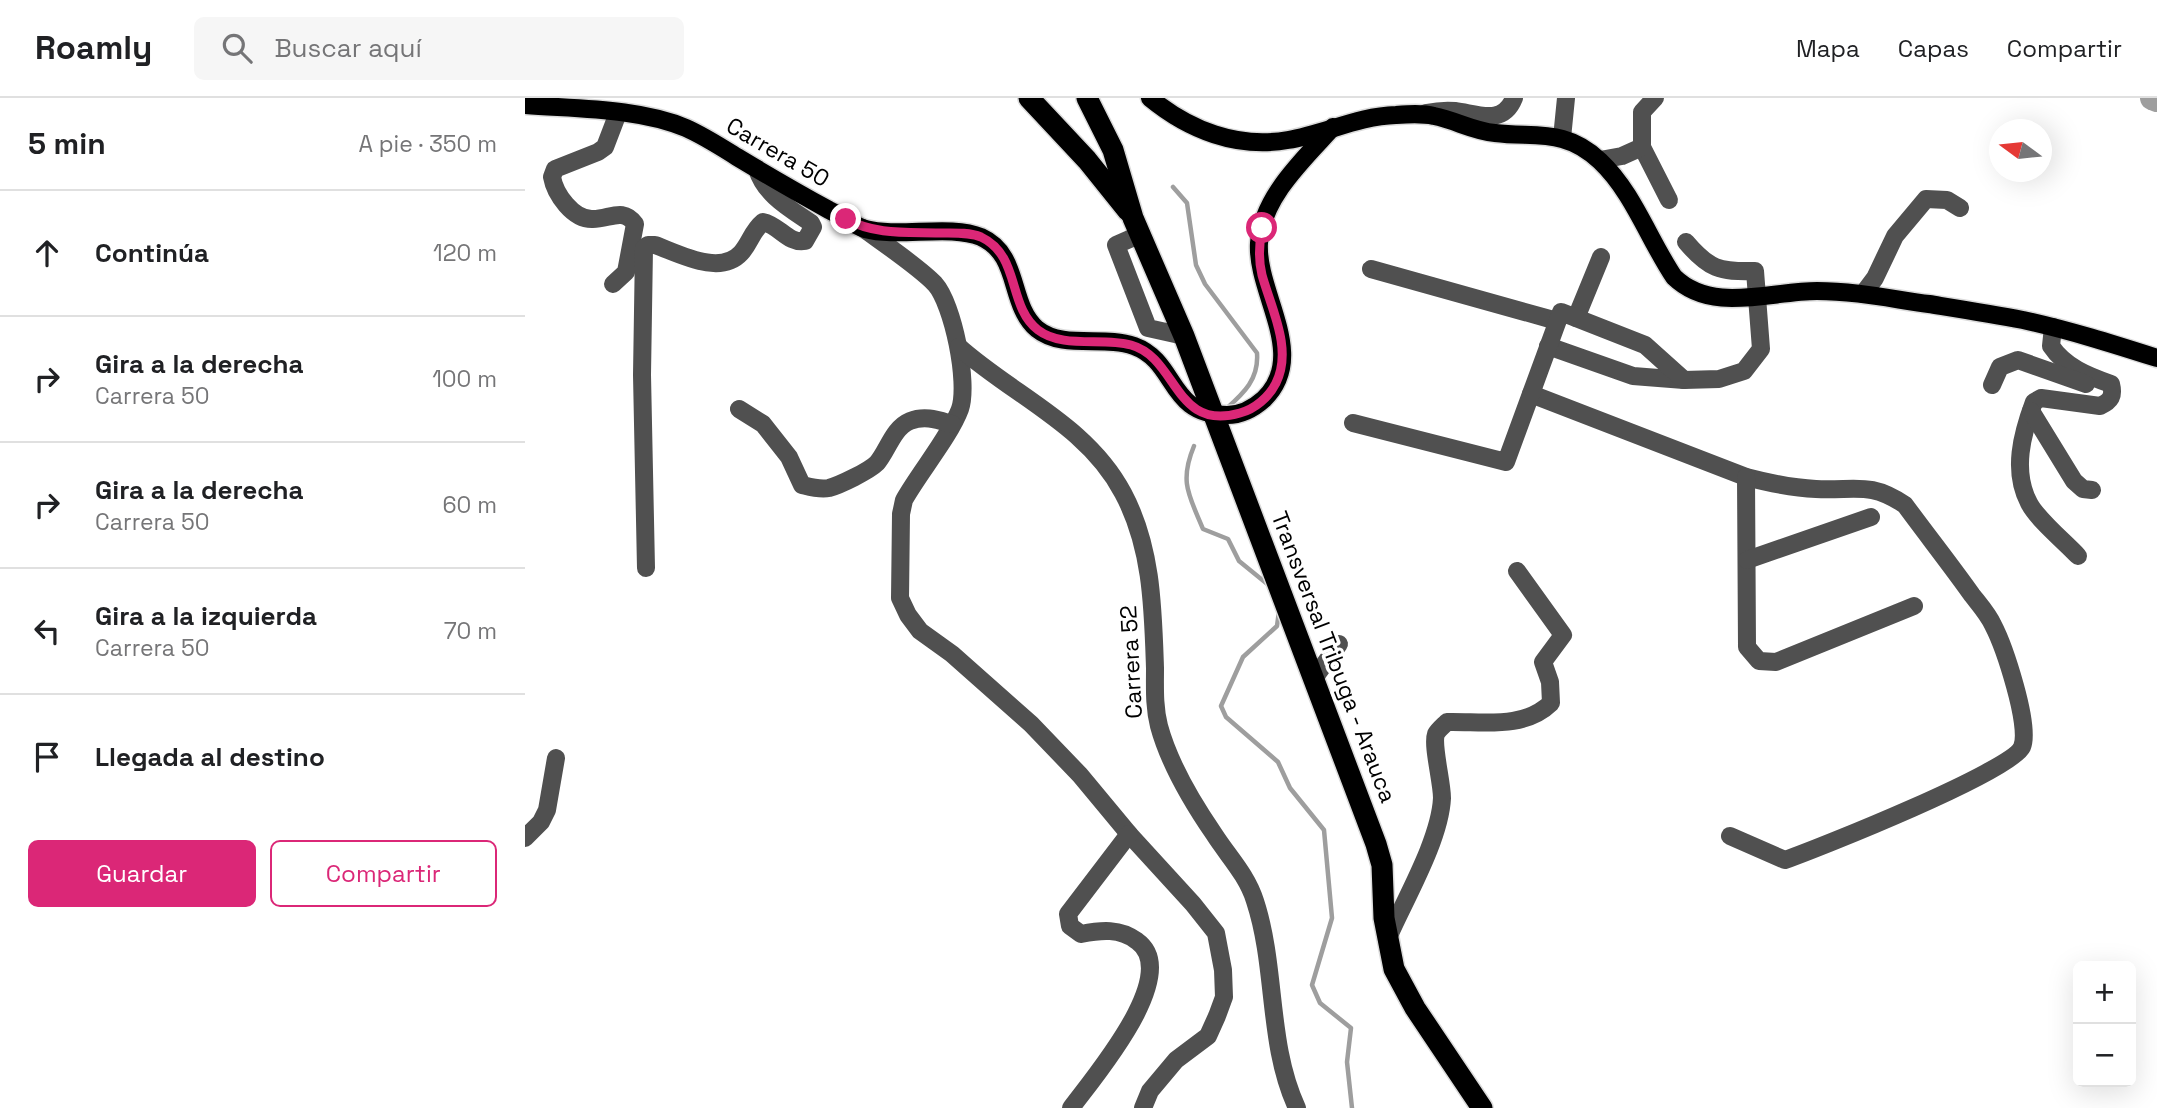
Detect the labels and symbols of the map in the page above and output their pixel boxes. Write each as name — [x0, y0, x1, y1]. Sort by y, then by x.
street label: Carrera 50 — [721, 110, 835, 194]
north arrow — [1989, 119, 2052, 182]
route end — [830, 203, 861, 234]
route start — [1246, 212, 1277, 243]
street label: Transversal Tribuga - Arauca — [1265, 507, 1403, 807]
street label: Carrera 52 — [1113, 605, 1149, 719]

